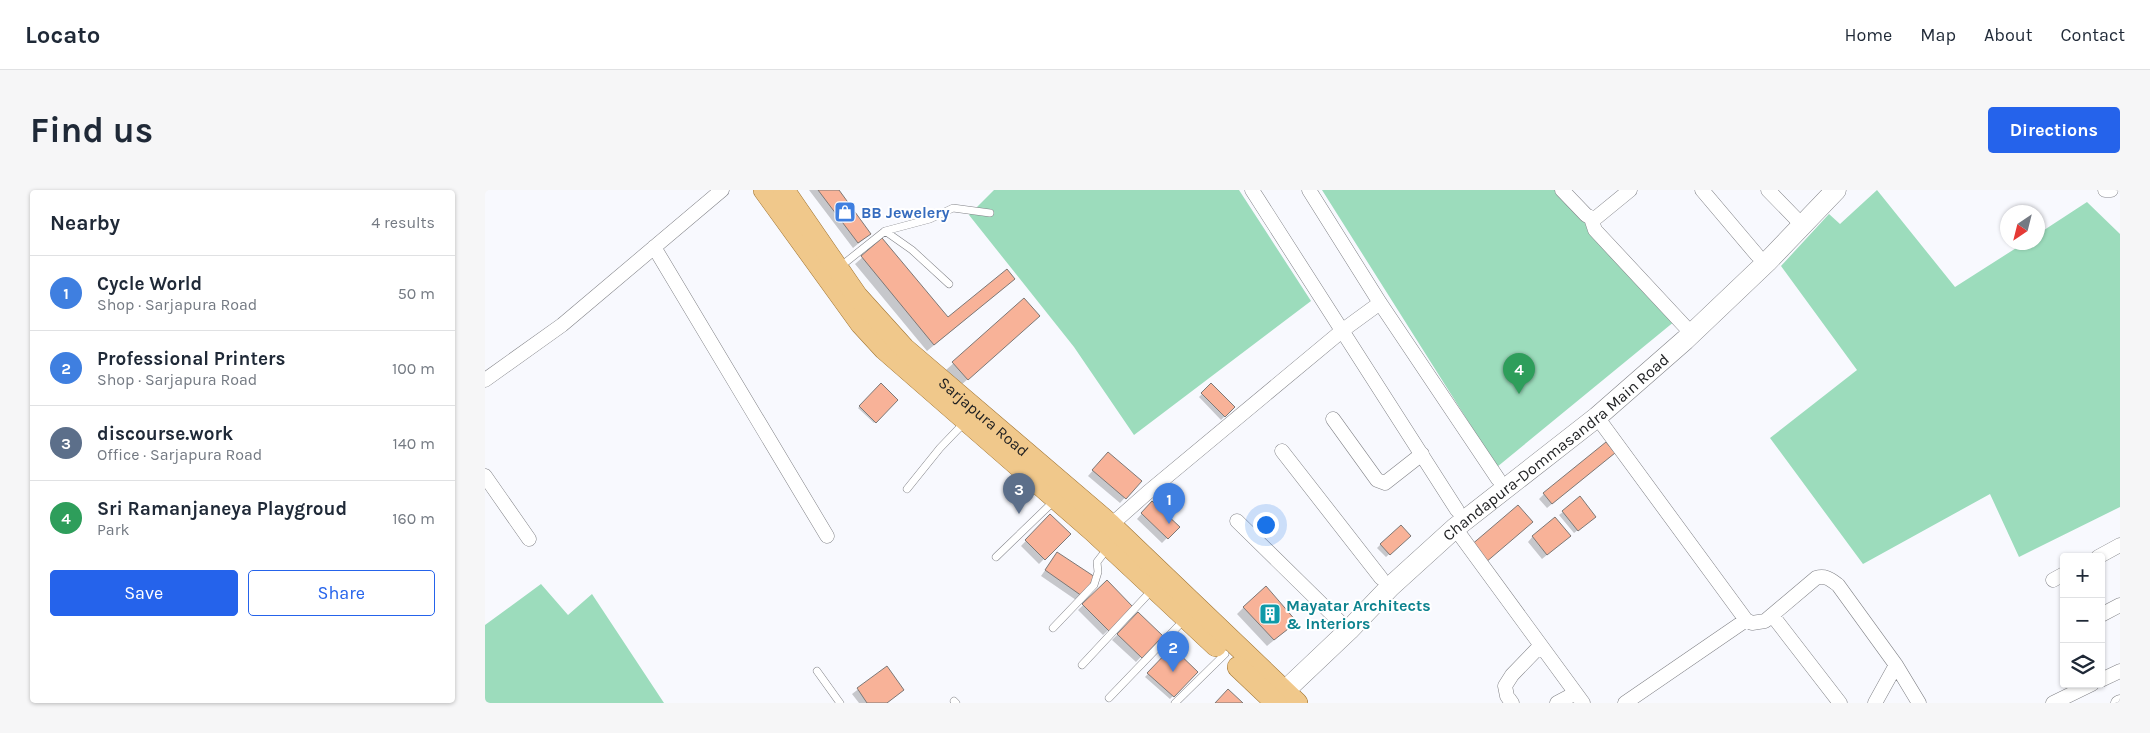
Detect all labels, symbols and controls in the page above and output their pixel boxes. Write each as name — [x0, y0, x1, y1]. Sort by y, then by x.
text: Locato — [25, 21, 100, 49]
text: Home — [1844, 24, 1892, 46]
text: Map — [1920, 24, 1956, 46]
text: About — [1984, 24, 2033, 46]
text: Contact — [2061, 24, 2125, 46]
button: Directions — [1988, 107, 2120, 153]
text: Find us — [30, 110, 153, 151]
shop icon: BB Jewelery — [833, 200, 857, 224]
place label: BB Jewelery — [861, 203, 950, 222]
north arrow — [2000, 205, 2045, 250]
text: Nearby — [50, 211, 120, 235]
text: 4 results — [371, 213, 435, 232]
text: Cycle World — [97, 273, 202, 295]
text: 1 — [63, 284, 69, 303]
text: 50 m — [398, 284, 435, 303]
text: Shop · Sarjapura Road — [97, 295, 257, 314]
text: Professional Printers — [97, 348, 285, 370]
street label: Chandapura-Dommasandra Main Road — [1438, 349, 1672, 544]
pin: 4 — [1503, 353, 1535, 394]
text: 2 — [61, 359, 71, 378]
text: 100 m — [392, 359, 435, 378]
text: Shop · Sarjapura Road — [97, 370, 257, 389]
street label: Sarjapura Road — [935, 373, 1033, 460]
text: discourse.work — [97, 423, 233, 445]
text: 3 — [61, 434, 71, 453]
text: 140 m — [393, 434, 435, 453]
text: Office · Sarjapura Road — [97, 445, 262, 464]
pin: 3 — [1003, 473, 1035, 514]
pin: 1 — [1153, 483, 1185, 524]
text: Sri Ramanjaneya Playgroud — [97, 498, 347, 520]
text: 4 — [61, 509, 71, 528]
text: 160 m — [392, 509, 435, 528]
your location — [1253, 512, 1279, 538]
text: Park — [97, 520, 129, 539]
map controls — [2060, 553, 2105, 688]
button: + — [2060, 553, 2105, 598]
button: Save — [50, 570, 238, 616]
button: Share — [248, 570, 435, 616]
place label: Mayatar Architects & Interiors — [1286, 596, 1431, 633]
button: − — [2060, 598, 2105, 643]
building icon: Mayatar Architects & Interiors — [1258, 602, 1282, 626]
pin: 2 — [1157, 631, 1189, 672]
button: layers — [2060, 643, 2105, 688]

